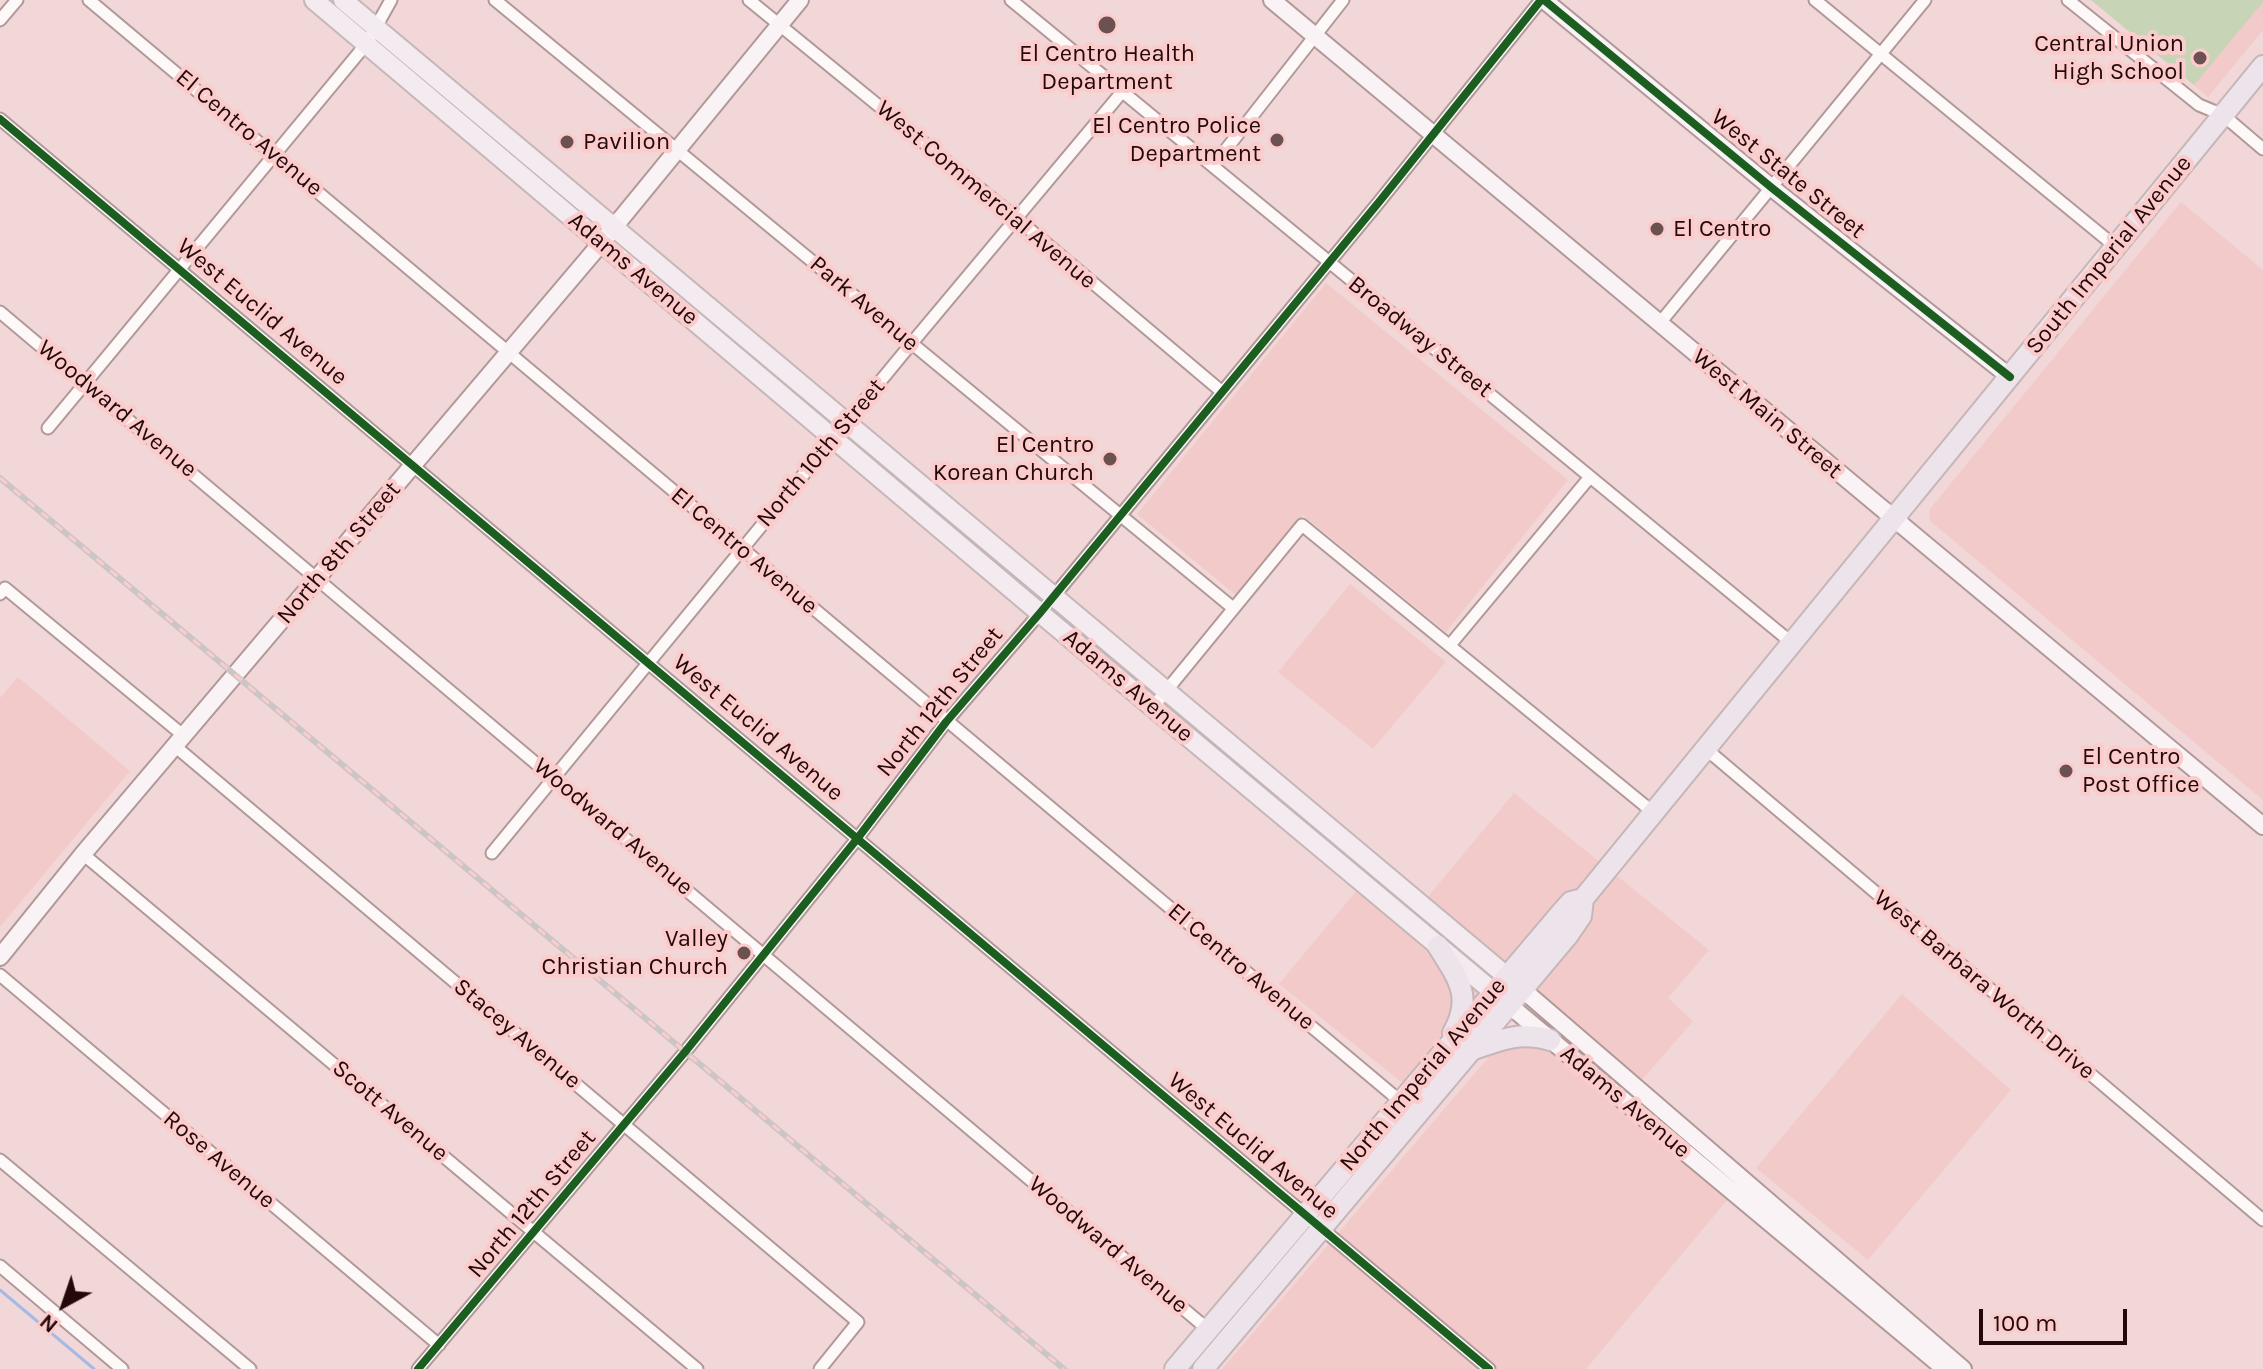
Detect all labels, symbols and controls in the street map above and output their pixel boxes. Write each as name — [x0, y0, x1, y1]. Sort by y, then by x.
marker: El Centro Health Department — [1096, 14, 1118, 36]
place label: Central Union High School — [2034, 30, 2184, 86]
place label: El Centro Health Department — [1019, 40, 1195, 96]
marker: Central Union High School — [2191, 49, 2209, 67]
street label: El Centro Avenue — [170, 63, 328, 203]
street label: West Commercial Avenue — [870, 95, 1102, 295]
street label: West State Street — [1705, 103, 1871, 245]
place label: El Centro Police Department — [1092, 112, 1261, 168]
place label: Pavilion — [583, 128, 670, 156]
marker: El Centro Police Department — [1268, 131, 1286, 149]
marker: Pavilion — [558, 133, 576, 151]
street label: South Imperial Avenue — [2020, 150, 2198, 360]
street label: Adams Avenue — [562, 206, 704, 332]
place label: El Centro — [1673, 215, 1771, 243]
marker: El Centro — [1648, 220, 1666, 238]
street label: West Euclid Avenue — [171, 232, 353, 392]
street label: Park Avenue — [804, 250, 924, 358]
street label: Broadway Street — [1342, 270, 1498, 404]
street label: Woodward Avenue — [31, 334, 203, 484]
street label: West Main Street — [1686, 343, 1848, 485]
street label: North 10th Street — [751, 373, 891, 533]
place label: El Centro Korean Church — [933, 431, 1094, 487]
marker: El Centro Korean Church — [1101, 450, 1119, 468]
street label: North 8th Street — [271, 476, 407, 630]
street label: El Centro Avenue — [665, 481, 823, 621]
street label: North 12th Street — [871, 621, 1009, 783]
street label: Adams Avenue — [1057, 623, 1199, 749]
street label: West Euclid Avenue — [667, 648, 849, 808]
place label: El Centro Post Office — [2082, 743, 2200, 799]
street label: Woodward Avenue — [527, 752, 699, 902]
marker: El Centro Post Office — [2057, 762, 2075, 780]
street label: West Barbara Worth Drive — [1868, 884, 2100, 1086]
street label: El Centro Avenue — [1162, 897, 1320, 1037]
place label: Valley Christian Church — [542, 925, 728, 981]
marker: Valley Christian Church — [735, 944, 753, 962]
street label: Stacey Avenue — [447, 972, 587, 1096]
street label: North Imperial Avenue — [1334, 973, 1512, 1177]
street label: Adams Avenue — [1554, 1039, 1696, 1165]
street label: Scott Avenue — [326, 1054, 454, 1168]
street label: West Euclid Avenue — [1162, 1066, 1344, 1226]
street label: Rose Avenue — [157, 1105, 281, 1215]
street label: North 12th Street — [462, 1124, 602, 1284]
street label: Woodward Avenue — [1022, 1170, 1194, 1320]
north arrow — [24, 1265, 104, 1345]
scale bar — [1983, 1293, 2131, 1343]
text: N — [34, 1308, 63, 1338]
text: 100 m — [1993, 1309, 2058, 1337]

